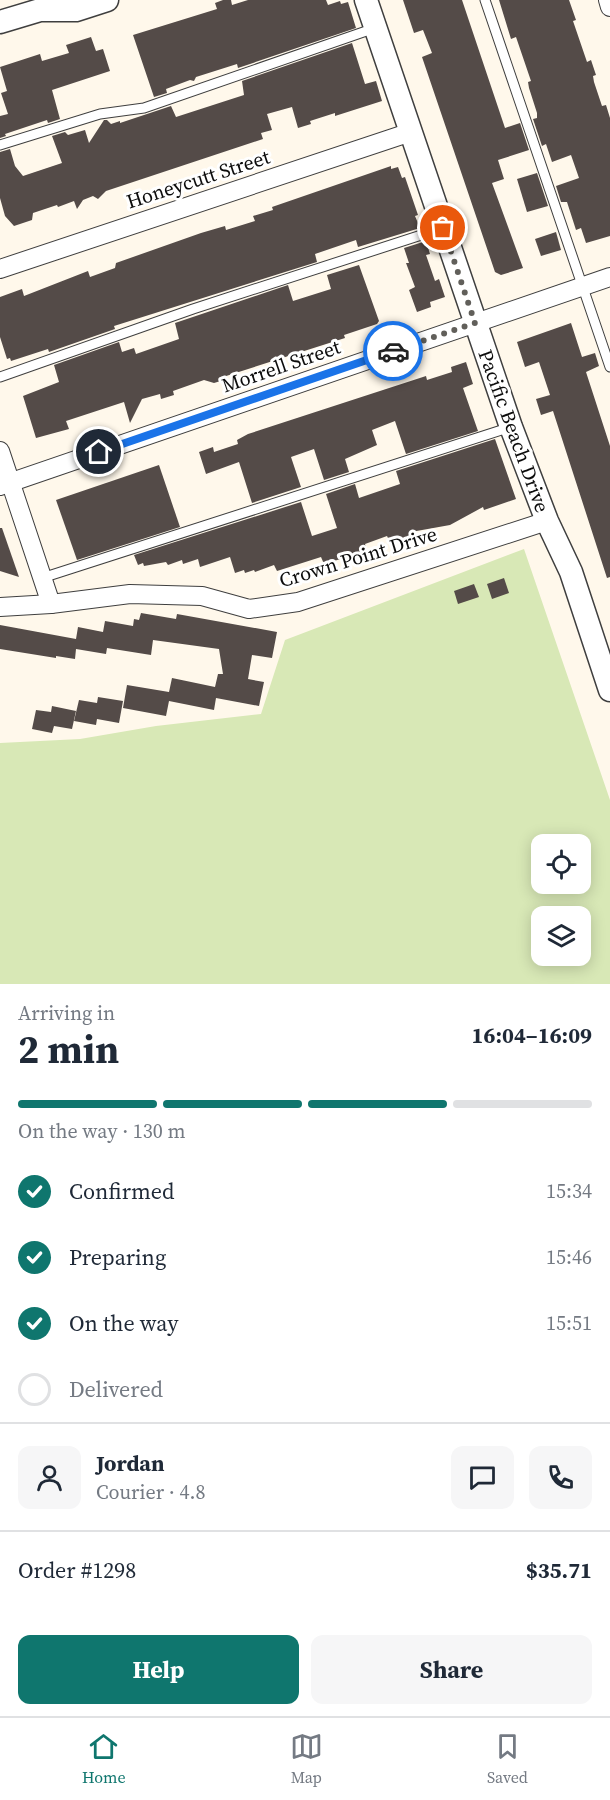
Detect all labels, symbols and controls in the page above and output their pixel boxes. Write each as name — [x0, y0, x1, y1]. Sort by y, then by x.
street label: Honeycutt Street — [123, 142, 274, 215]
pin — [417, 202, 468, 253]
icon: bag — [426, 211, 459, 244]
courier — [363, 321, 423, 381]
street label: Morrell Street — [218, 332, 344, 399]
icon: car — [377, 335, 410, 368]
street label: Pacific Beach Drive — [472, 346, 556, 516]
pin — [73, 426, 124, 477]
icon: home — [82, 435, 115, 468]
street label: Crown Point Drive — [276, 520, 440, 594]
map controls — [531, 834, 591, 966]
button: locate — [531, 834, 591, 894]
button: layers — [531, 906, 591, 966]
text: Arriving in — [18, 999, 115, 1027]
text: 16:04–16:09 — [472, 1020, 592, 1050]
text: 2 min — [18, 1023, 119, 1076]
text: On the way · 130 m — [18, 1117, 185, 1145]
icon: check — [18, 1175, 51, 1208]
text: Confirmed — [69, 1176, 174, 1206]
text: 15:34 — [546, 1177, 592, 1205]
icon: check — [18, 1241, 51, 1274]
text: Preparing — [69, 1242, 166, 1272]
text: 15:46 — [546, 1243, 592, 1271]
icon: check — [18, 1307, 51, 1340]
text: On the way — [69, 1308, 178, 1338]
text: 15:51 — [546, 1309, 592, 1337]
text: Delivered — [69, 1374, 163, 1404]
button: person — [18, 1446, 81, 1509]
button: chat — [451, 1446, 514, 1509]
button: phone — [529, 1446, 592, 1509]
text: Jordan — [96, 1448, 164, 1478]
text: Courier · 4.8 — [96, 1478, 205, 1506]
text: Order #1298 — [18, 1555, 136, 1585]
text: $35.71 — [526, 1555, 592, 1585]
button: Help — [18, 1635, 299, 1704]
button: Share — [311, 1635, 592, 1704]
tab: Home — [82, 1730, 126, 1788]
tab: Map — [290, 1730, 323, 1788]
tab: Saved — [487, 1730, 528, 1788]

